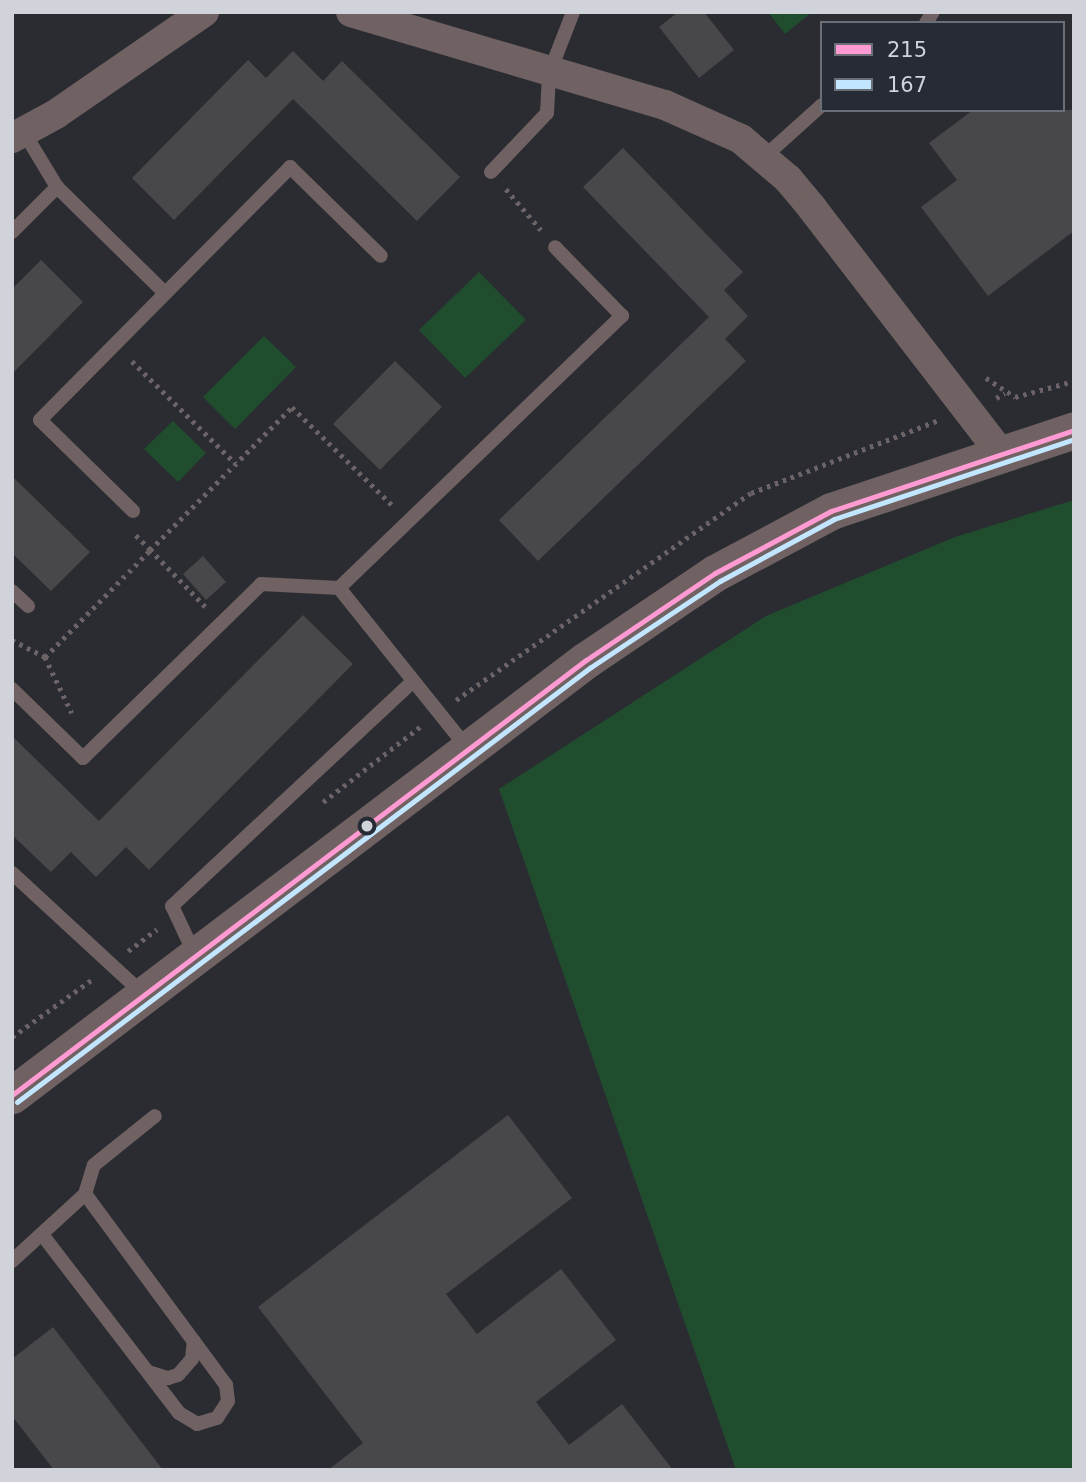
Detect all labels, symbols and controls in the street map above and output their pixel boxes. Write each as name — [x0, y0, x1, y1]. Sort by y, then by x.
legend — [820, 21, 1065, 112]
text: 215 — [887, 38, 927, 62]
text: 167 — [887, 73, 927, 97]
unlabelled marker — [360, 819, 374, 833]

